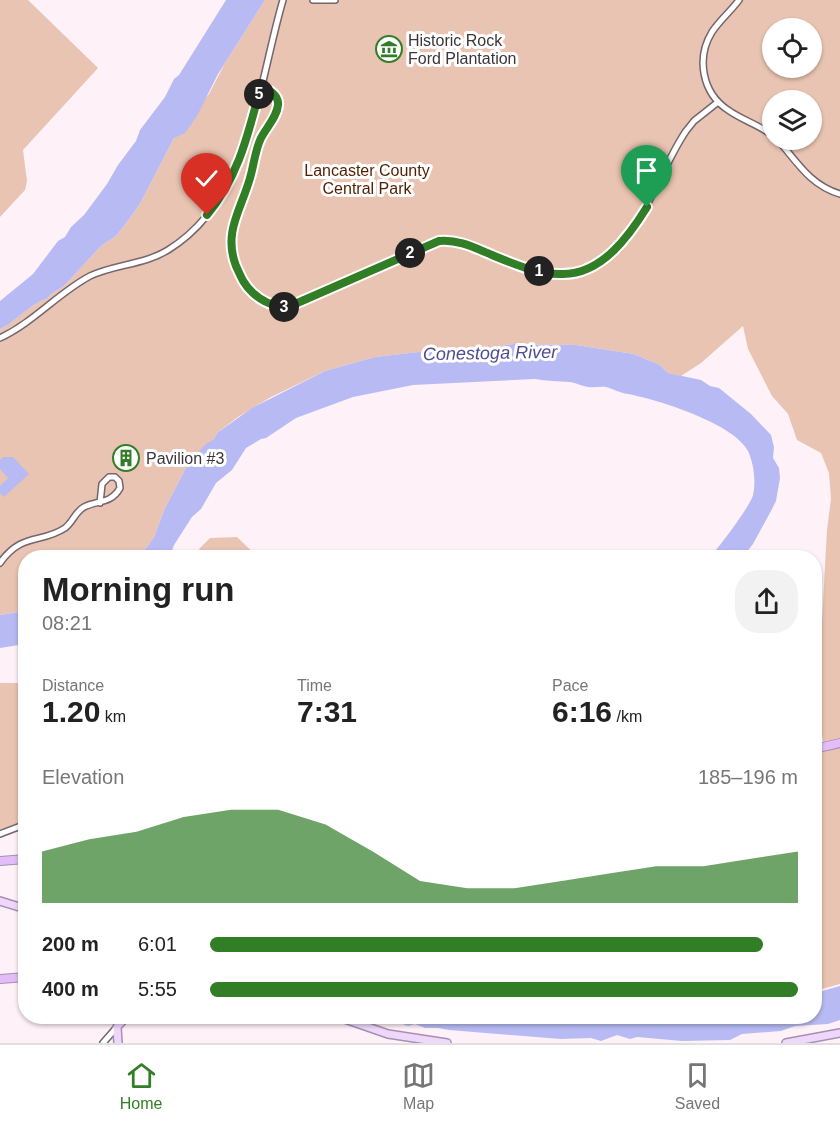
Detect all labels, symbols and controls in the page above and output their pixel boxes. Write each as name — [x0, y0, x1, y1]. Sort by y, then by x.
map controls — [762, 18, 822, 150]
button: locate — [762, 18, 822, 78]
place label: Historic Rock Ford Plantation — [408, 32, 517, 67]
museum icon: Historic Rock Ford Plantation — [374, 34, 404, 64]
pin: 5 — [244, 79, 274, 109]
text: 5 — [255, 85, 263, 102]
button: layers — [762, 90, 822, 150]
pin — [621, 145, 672, 207]
pin — [181, 153, 232, 215]
icon: arrive — [630, 154, 663, 187]
icon: check — [190, 162, 223, 195]
park label: Lancaster County Central Park — [304, 162, 430, 197]
pin: 2 — [395, 238, 425, 268]
text: 2 — [406, 244, 414, 261]
pin: 1 — [524, 256, 554, 286]
text: 1 — [535, 262, 543, 279]
pin: 3 — [269, 292, 299, 322]
text: 3 — [280, 298, 288, 315]
water label: Conestoga River — [423, 342, 558, 364]
building icon: Pavilion #3 — [111, 443, 141, 473]
place label: Pavilion #3 — [146, 450, 224, 467]
button: share — [735, 570, 798, 633]
text: Morning run — [42, 571, 234, 608]
text: 08:21 — [42, 612, 92, 634]
text: Distance — [42, 677, 104, 694]
text: Time — [297, 677, 332, 694]
text: Pace — [552, 677, 588, 694]
text: 1.20 — [42, 695, 100, 728]
text: 7:31 — [297, 695, 357, 728]
text: 6:16 — [552, 695, 612, 728]
text: km — [100, 708, 126, 725]
text: /km — [612, 708, 642, 725]
text: Elevation — [42, 766, 124, 788]
text: 185–196 m — [698, 766, 798, 788]
text: 200 m — [42, 933, 99, 955]
text: 6:01 — [138, 933, 177, 955]
text: 400 m — [42, 978, 99, 1000]
text: 5:55 — [138, 978, 177, 1000]
tab: Home — [120, 1059, 163, 1113]
tab: Map — [402, 1059, 435, 1113]
tab: Saved — [675, 1059, 720, 1113]

